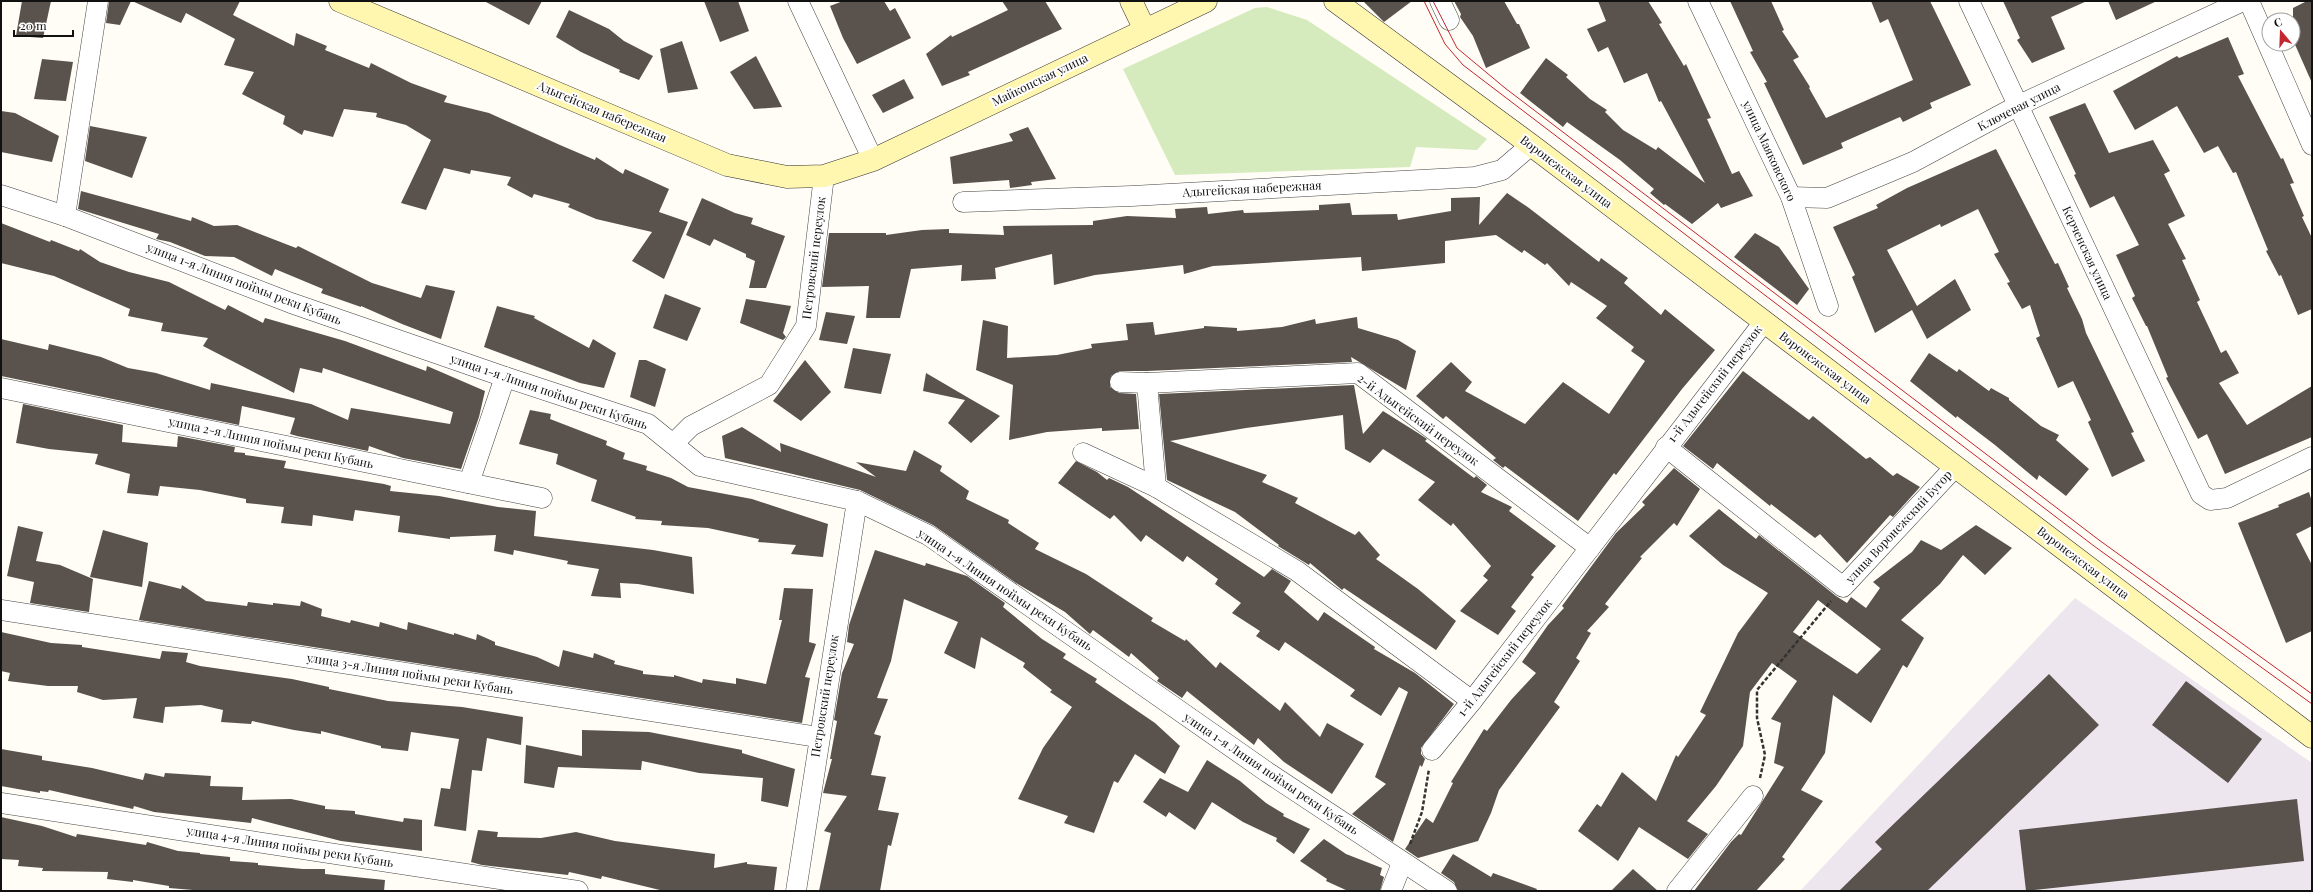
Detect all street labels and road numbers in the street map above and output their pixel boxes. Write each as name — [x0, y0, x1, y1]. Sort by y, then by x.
street label: Майкопская улица — [989, 49, 1090, 109]
street label: Адыгейская набережная — [534, 76, 670, 146]
street label: Ключевая улица — [1974, 78, 2063, 134]
street label: улица Маяковского — [1739, 97, 1800, 204]
street label: Воронежская улица — [1517, 131, 1616, 211]
street label: Адыгейская набережная — [1181, 176, 1322, 200]
street label: Петровский переулок — [798, 195, 829, 320]
street label: Керченская улица — [2059, 203, 2117, 302]
street label: улица 1-я Линия поймы реки Кубань — [144, 238, 344, 328]
street label: 1-й Адыгейский переулок — [1663, 321, 1765, 445]
street label: Воронежская улица — [1776, 327, 1875, 407]
street label: улица 1-я Линия поймы реки Кубань — [448, 349, 650, 432]
street label: 2-й Адыгейский переулок — [1355, 370, 1483, 469]
street label: улица 2-я Линия поймы реки Кубань — [166, 412, 375, 472]
street label: улица Воронежский Бугор — [1841, 466, 1955, 587]
street label: Воронежская улица — [2034, 522, 2133, 602]
street label: улица 1-я Линия поймы реки Кубань — [914, 524, 1096, 654]
street label: 1-й Адыгейский переулок — [1453, 595, 1555, 719]
street label: Петровский переулок — [806, 633, 842, 758]
street label: улица 3-я Линия поймы реки Кубань — [305, 649, 514, 697]
street label: улица 1-я Линия поймы реки Кубань — [1180, 708, 1362, 838]
street label: улица 4-я Линия поймы реки Кубань — [185, 822, 395, 870]

